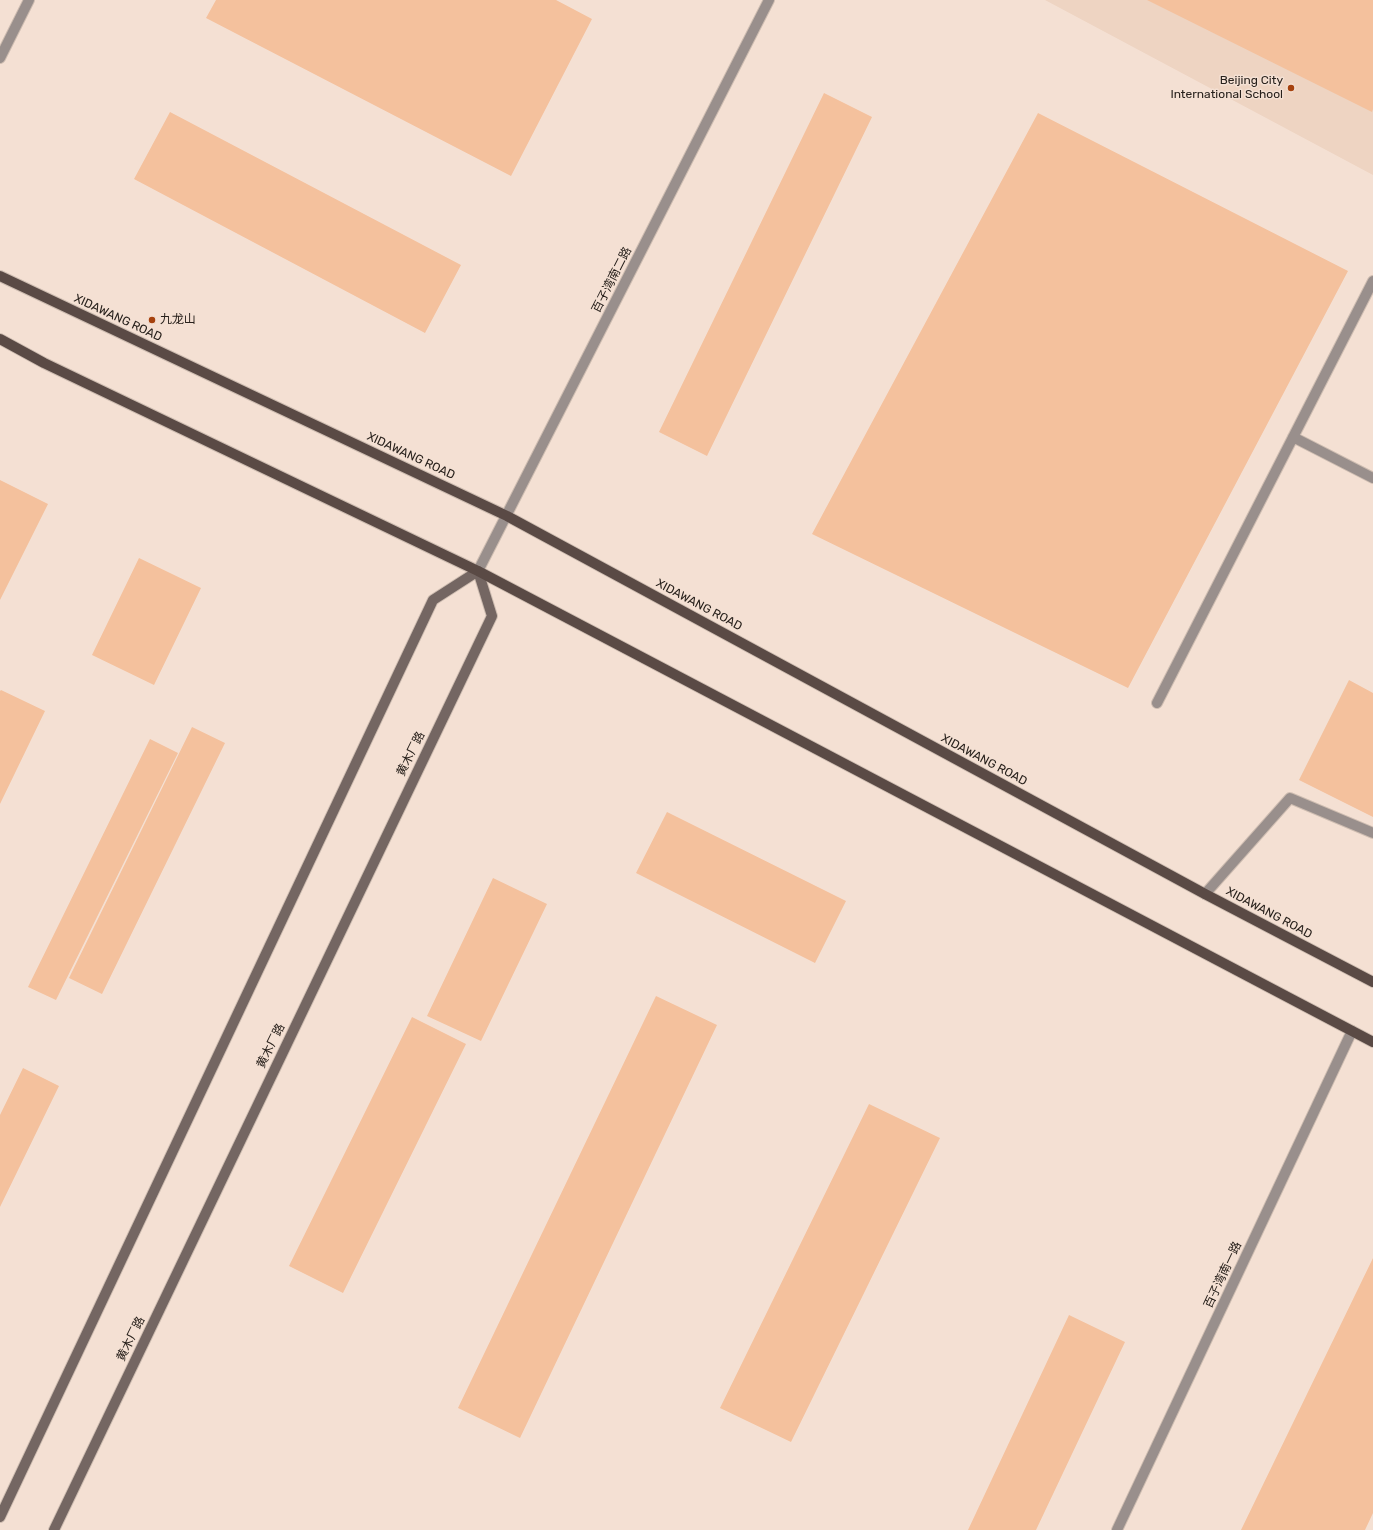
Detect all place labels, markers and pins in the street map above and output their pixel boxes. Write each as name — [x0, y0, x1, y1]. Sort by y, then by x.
place label: Beijing City International School — [1170, 74, 1283, 102]
marker: Beijing City International School — [1286, 83, 1296, 93]
place label: 九龙山 — [160, 313, 196, 327]
marker: 九龙山 — [147, 315, 157, 325]

